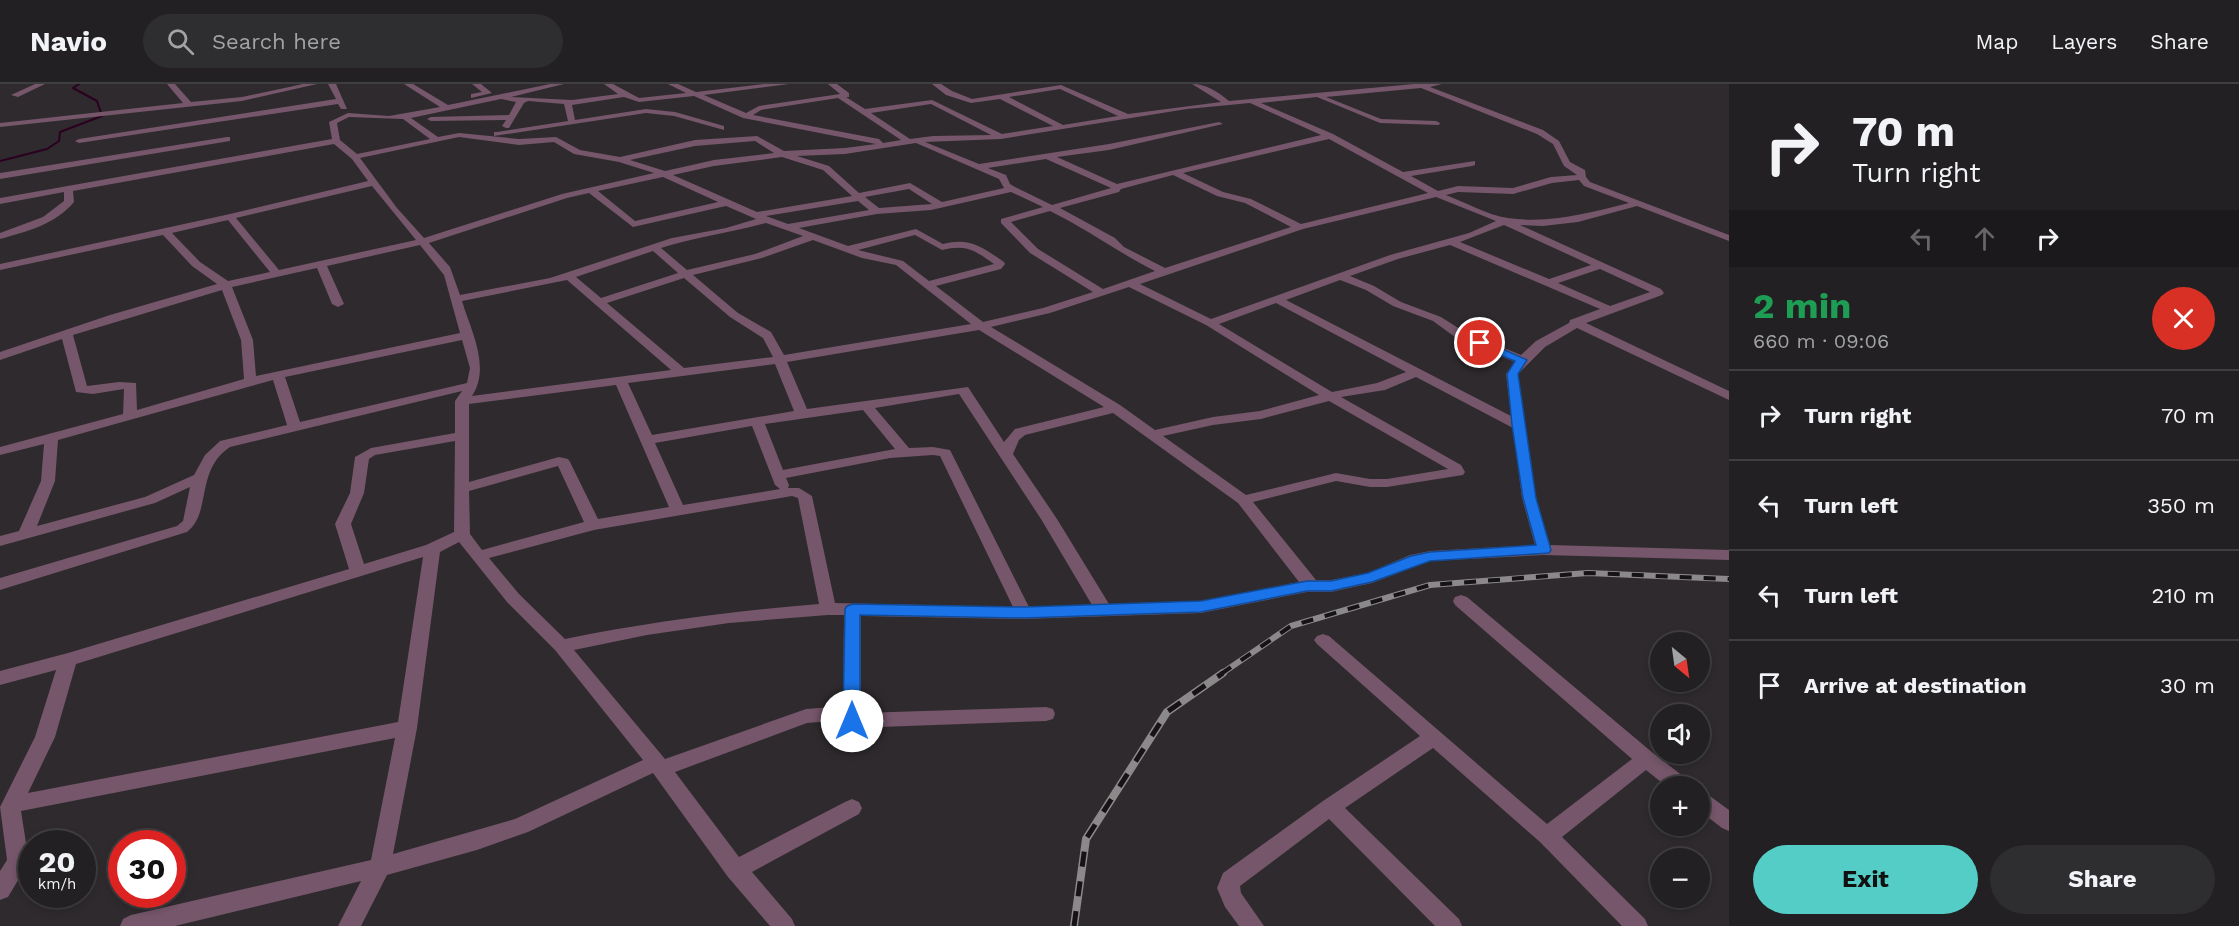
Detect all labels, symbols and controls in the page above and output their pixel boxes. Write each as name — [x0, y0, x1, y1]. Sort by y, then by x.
search box — [143, 14, 563, 68]
text: Navio — [30, 25, 107, 58]
icon: search — [164, 25, 197, 58]
text: Search here — [212, 29, 341, 54]
text: Map — [1975, 29, 2018, 54]
text: Layers — [2051, 29, 2117, 54]
text: Share — [2150, 29, 2209, 54]
text: 70 m — [1852, 107, 1955, 156]
icon: right — [1753, 108, 1831, 186]
text: Turn right — [1852, 157, 1981, 189]
icon: left — [1905, 222, 1938, 255]
icon: ahead — [1968, 222, 2001, 255]
icon: right — [2031, 222, 2064, 255]
text: 2 min — [1753, 285, 1851, 327]
button: close — [2152, 287, 2215, 350]
pin — [1454, 317, 1505, 368]
icon: arrive — [1463, 326, 1496, 359]
text: 660 m · 09:06 — [1753, 329, 1889, 353]
icon: right — [1753, 399, 1786, 432]
text: Turn right — [1804, 403, 1911, 428]
text: 70 m — [2161, 403, 2215, 428]
icon: left — [1753, 489, 1786, 522]
text: Turn left — [1804, 493, 1898, 518]
text: 350 m — [2147, 493, 2215, 518]
icon: left — [1753, 579, 1786, 612]
text: Turn left — [1804, 583, 1898, 608]
text: 210 m — [2151, 583, 2215, 608]
north arrow — [1650, 632, 1710, 692]
map controls — [1650, 632, 1710, 908]
icon: arrive — [1753, 669, 1786, 702]
text: Arrive at destination — [1804, 673, 2027, 698]
text: 30 m — [2160, 673, 2215, 698]
position arrow — [820, 689, 884, 753]
button: sound — [1650, 704, 1710, 764]
button: + — [1650, 776, 1710, 836]
speed limit sign: 30 — [108, 830, 186, 908]
text: 20 — [38, 844, 76, 879]
button: Exit — [1753, 845, 1978, 914]
button: Share — [1990, 845, 2215, 914]
button: − — [1650, 848, 1710, 908]
text: km/h — [38, 875, 76, 893]

